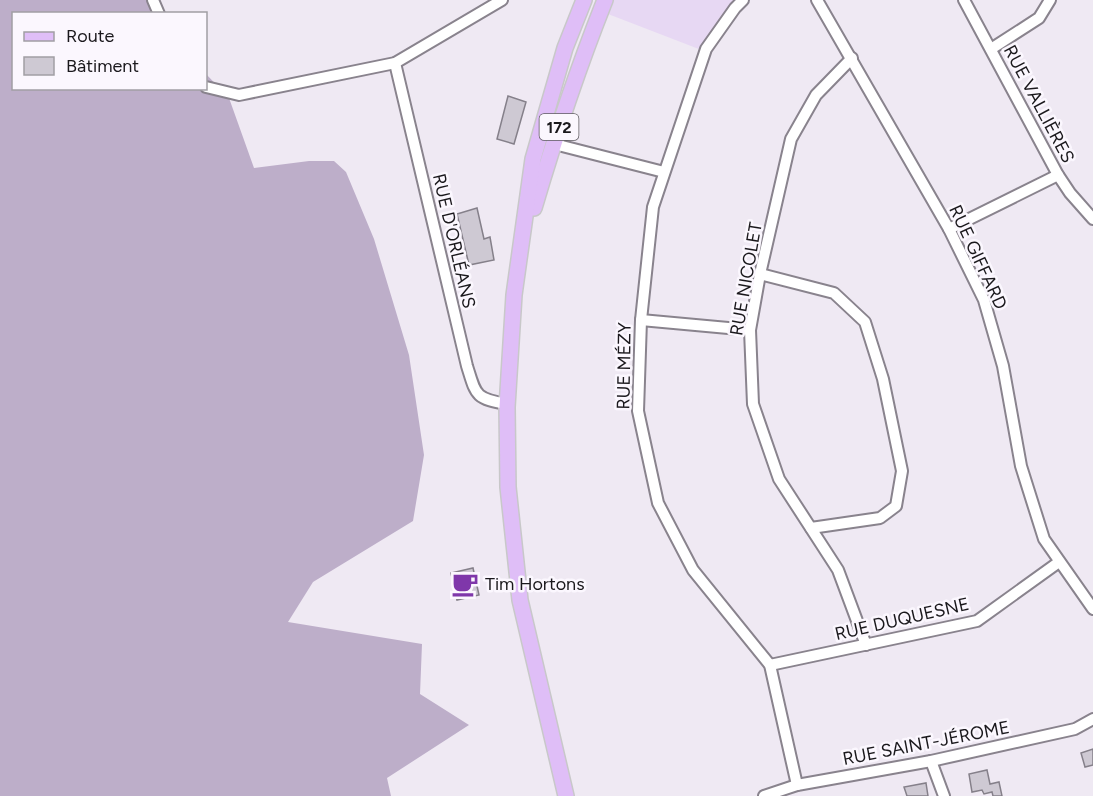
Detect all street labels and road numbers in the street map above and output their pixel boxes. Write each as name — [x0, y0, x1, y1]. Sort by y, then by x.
street label: RUE VALLIÈRES — [999, 41, 1079, 167]
road number: 172 — [540, 114, 578, 140]
street label: RUE D'ORLÉANS — [428, 172, 480, 310]
street label: RUE GIFFARD — [944, 201, 1012, 313]
street label: RUE NICOLET — [725, 221, 767, 337]
street label: RUE MÉZY — [612, 322, 636, 410]
street label: RUE DUQUESNE — [833, 593, 971, 645]
street label: RUE SAINT-JÉROME — [841, 716, 1011, 770]

